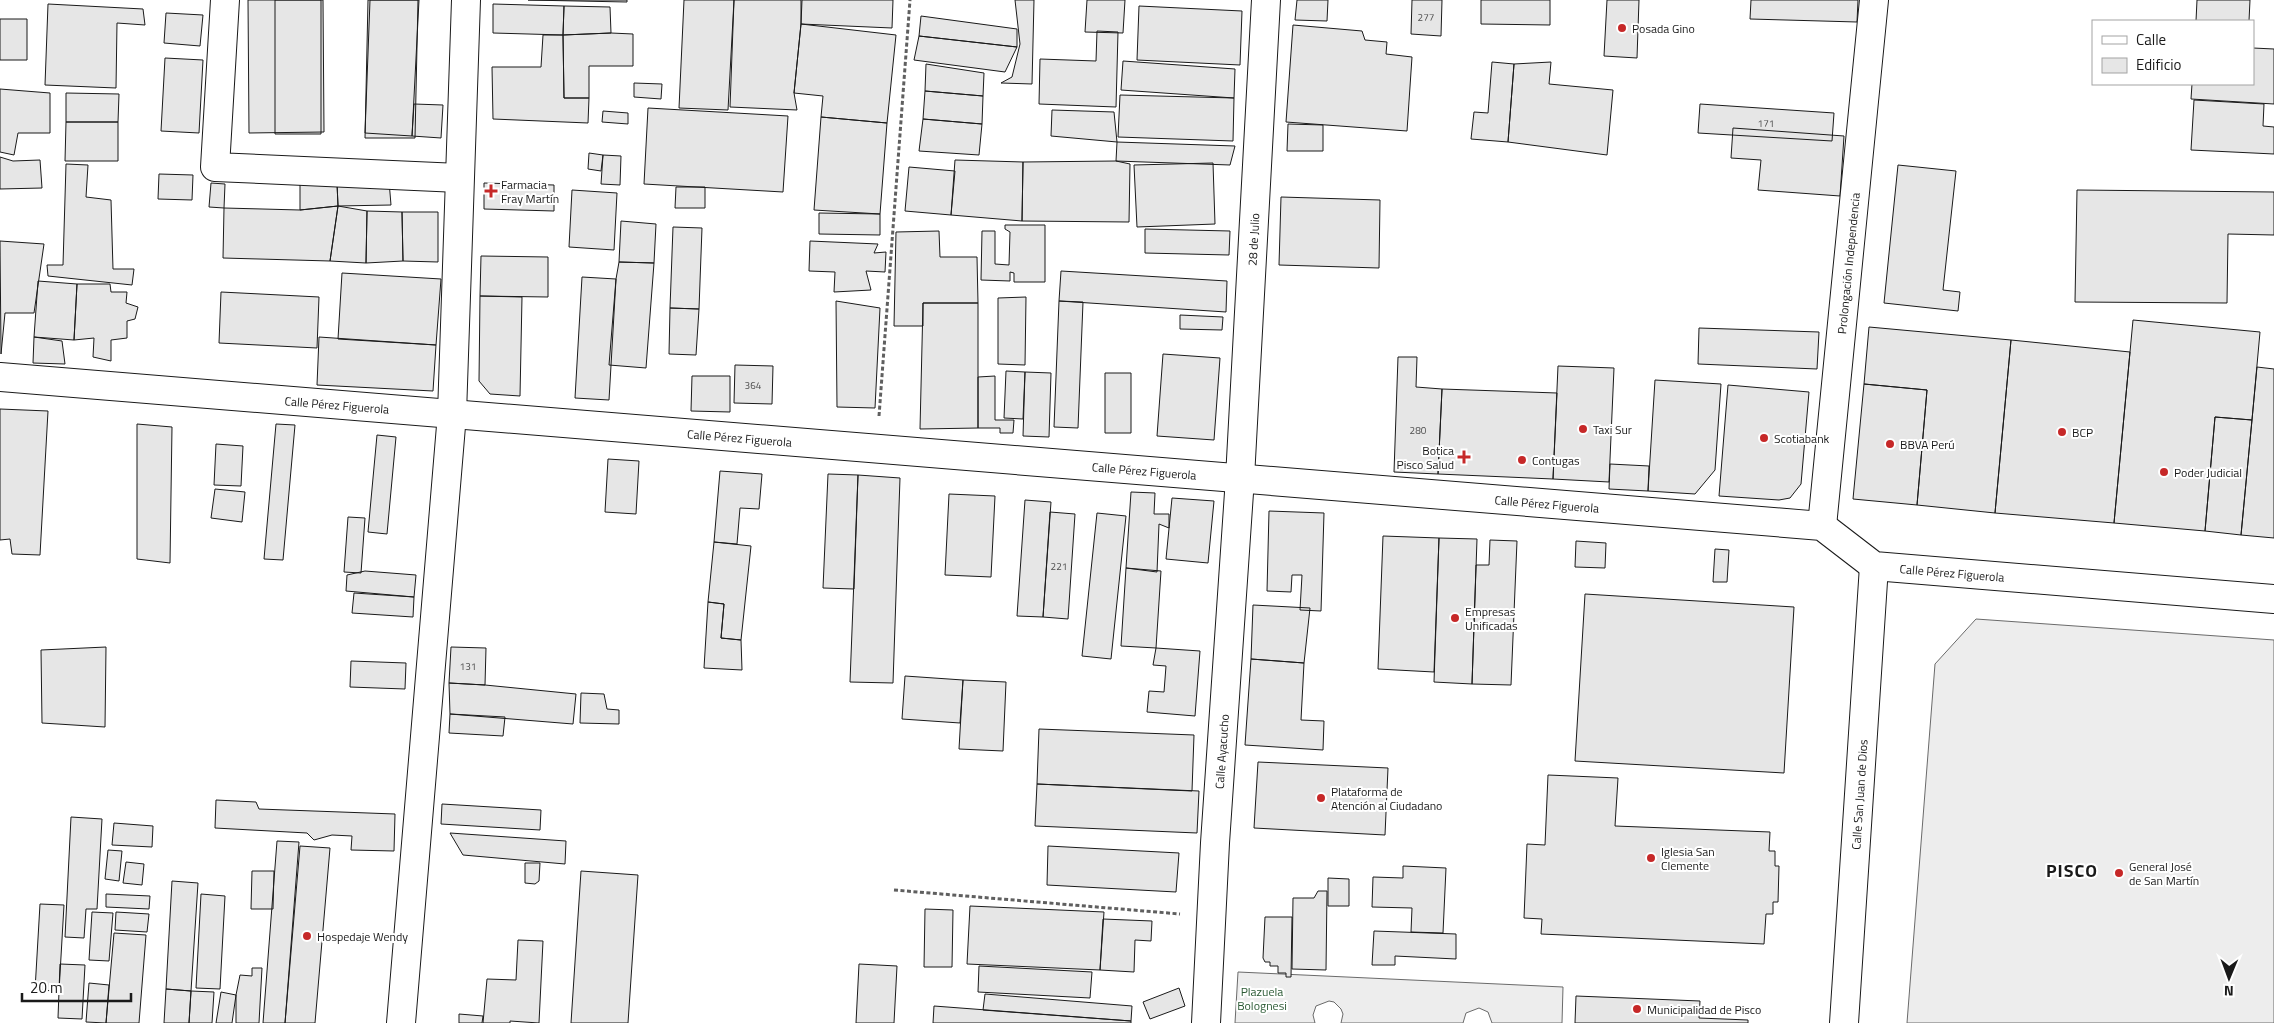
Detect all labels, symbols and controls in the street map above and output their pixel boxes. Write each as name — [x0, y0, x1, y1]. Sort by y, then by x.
house number: 277 — [1418, 10, 1434, 25]
place label: Posada Gino — [1632, 19, 1695, 38]
legend — [2092, 20, 2254, 85]
marker: Posada Gino — [1616, 22, 1628, 34]
text: Calle — [2136, 28, 2166, 51]
text: Edificio — [2136, 53, 2181, 76]
house number: 171 — [1758, 116, 1774, 131]
place label: Farmacia Fray Martín — [501, 175, 559, 208]
marker: Farmacia Fray Martín — [485, 185, 497, 197]
street label: Prolongación Independencia — [1832, 192, 1864, 335]
street label: 28 de Julio — [1242, 213, 1264, 266]
house number: 364 — [745, 378, 762, 393]
street label: Calle Pérez Figuerola — [284, 391, 390, 418]
place label: Taxi Sur — [1593, 420, 1632, 439]
house number: 280 — [1410, 423, 1427, 438]
marker: Taxi Sur — [1577, 423, 1589, 435]
place label: BCP — [2072, 423, 2093, 442]
street label: Calle Pérez Figuerola — [686, 424, 793, 451]
marker: BCP — [2056, 426, 2068, 438]
place label: Scotiabank — [1774, 429, 1830, 448]
marker: Scotiabank — [1758, 432, 1770, 444]
place label: BBVA Perú — [1900, 435, 1955, 454]
marker: BBVA Perú — [1884, 438, 1896, 450]
place label: Botica Pisco Salud — [1397, 441, 1454, 474]
marker: Botica Pisco Salud — [1458, 451, 1470, 463]
place label: Contugas — [1532, 451, 1580, 470]
marker: Contugas — [1516, 454, 1528, 466]
street label: Calle Pérez Figuerola — [1091, 457, 1197, 484]
place label: Poder Judicial — [2174, 463, 2242, 482]
marker: Poder Judicial — [2158, 466, 2170, 478]
street label: Calle Pérez Figuerola — [1494, 490, 1600, 517]
house number: 221 — [1051, 559, 1067, 574]
street label: Calle Pérez Figuerola — [1899, 559, 2005, 586]
place label: Empresas Unificadas — [1465, 602, 1518, 635]
marker: Empresas Unificadas — [1449, 612, 1461, 624]
house number: 131 — [460, 659, 476, 674]
street label: Calle Ayacucho — [1209, 713, 1233, 790]
street label: Calle San Juan de Dios — [1846, 738, 1872, 850]
place label: Plataforma de Atención al Ciudadano — [1331, 782, 1442, 815]
marker: Plataforma de Atención al Ciudadano — [1315, 792, 1327, 804]
place label: Iglesia San Clemente — [1661, 842, 1715, 875]
marker: Iglesia San Clemente — [1645, 852, 1657, 864]
district label: PISCO — [2046, 857, 2098, 884]
place label: General José de San Martín — [2129, 857, 2199, 890]
marker: General José de San Martín — [2113, 867, 2125, 879]
place label: Hospedaje Wendy — [317, 927, 408, 946]
marker: Hospedaje Wendy — [301, 930, 313, 942]
north arrow — [2204, 953, 2254, 1003]
scale bar — [22, 970, 131, 1002]
text: 20 m — [30, 976, 63, 999]
text: N — [2224, 981, 2234, 1002]
park label: Plazuela Bolognesi — [1237, 982, 1287, 1015]
place label: Municipalidad de Pisco — [1647, 1000, 1761, 1019]
marker: Municipalidad de Pisco — [1631, 1003, 1643, 1015]

